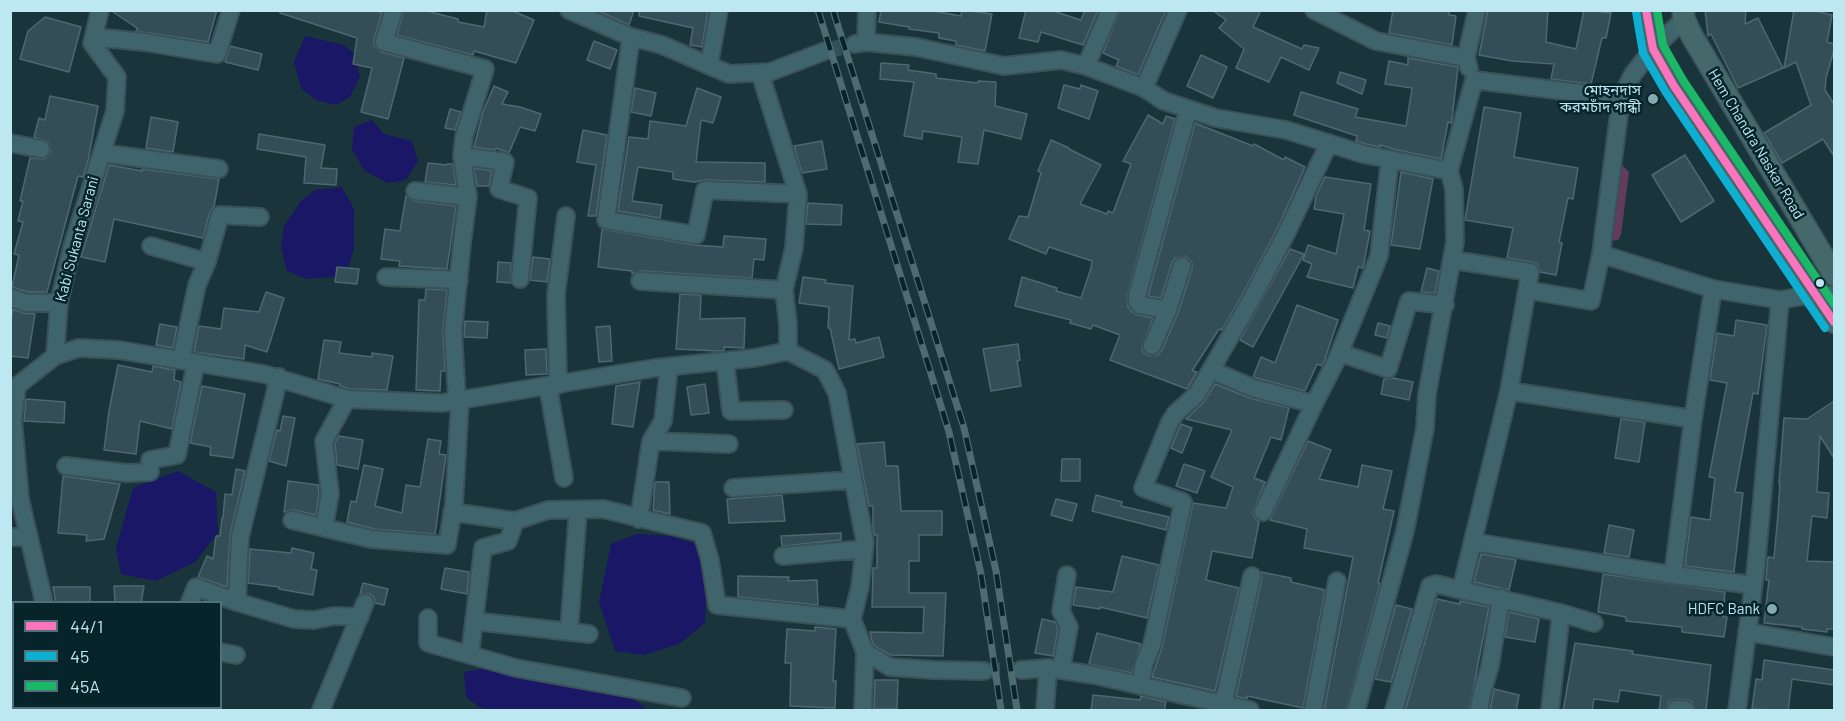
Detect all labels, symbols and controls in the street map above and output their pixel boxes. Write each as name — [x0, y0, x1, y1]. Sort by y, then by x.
street label: Hem Chandra Naskar Road — [1704, 66, 1808, 222]
place label: মোহনদাস করমচাঁদ গান্ধী — [1560, 81, 1641, 116]
marker: মোহনদাস করমচাঁদ গান্ধী — [1646, 92, 1660, 106]
street label: Kabi Sukanta Sarani — [52, 174, 102, 304]
unlabelled marker — [1814, 277, 1826, 289]
place label: HDFC Bank — [1688, 600, 1760, 618]
legend — [12, 601, 222, 709]
marker: HDFC Bank — [1765, 602, 1779, 616]
text: 44/1 — [70, 615, 103, 637]
text: 45 — [70, 645, 89, 667]
text: 45A — [70, 675, 100, 697]

